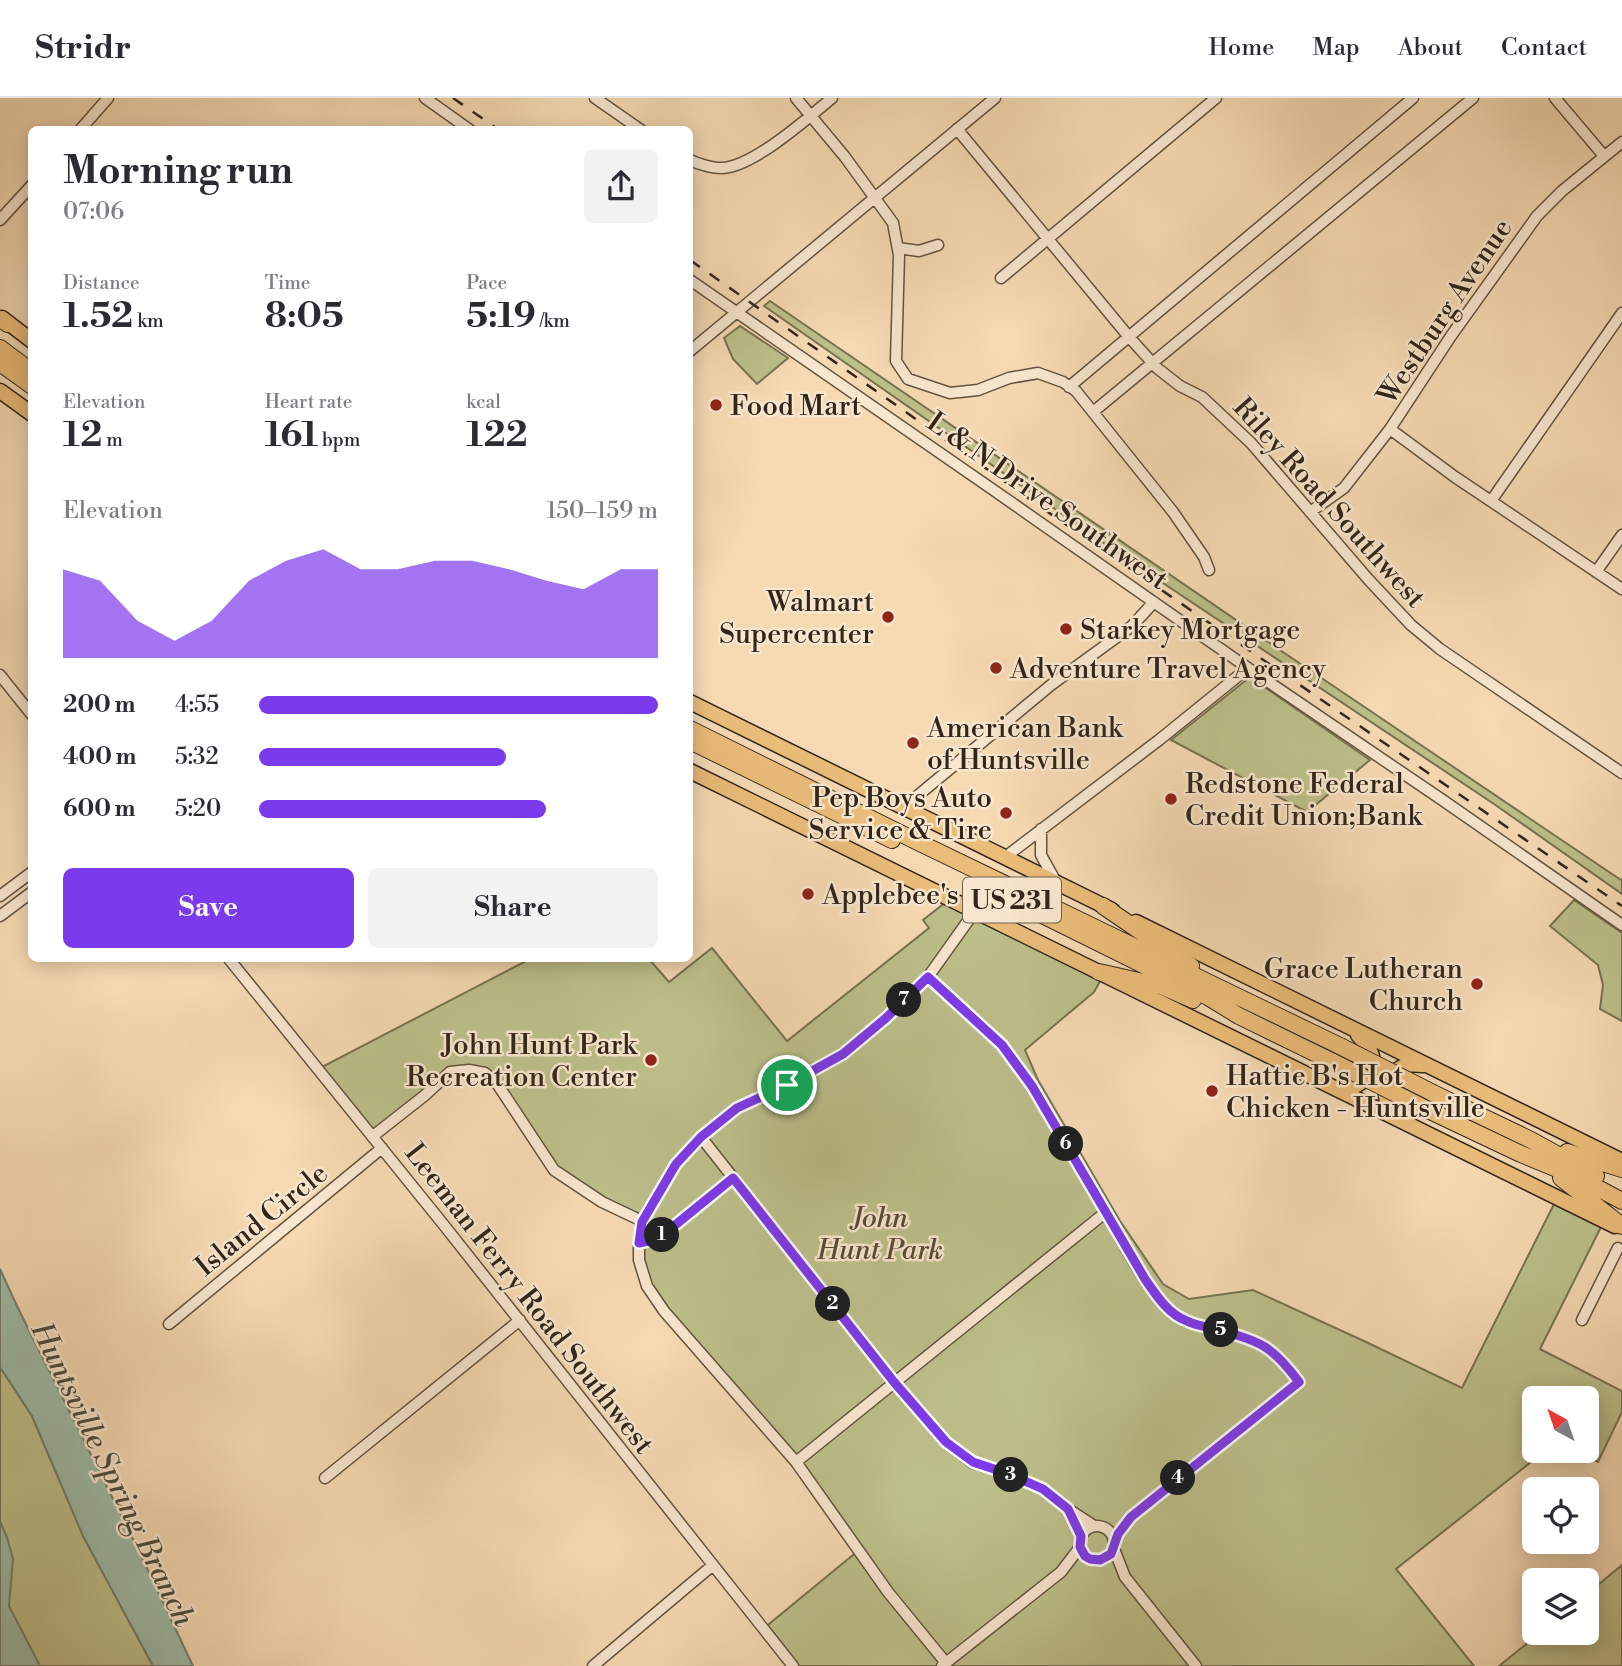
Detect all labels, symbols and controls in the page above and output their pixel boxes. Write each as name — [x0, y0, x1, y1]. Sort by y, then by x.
text: Stridr — [35, 28, 131, 69]
text: Home — [1209, 33, 1274, 63]
text: Map — [1312, 33, 1360, 63]
text: About — [1398, 33, 1463, 63]
text: Contact — [1501, 33, 1587, 63]
text: Morning run — [63, 148, 293, 195]
button: share — [584, 149, 658, 223]
text: 07:06 — [63, 198, 124, 226]
street label: Westburg Avenue — [1370, 212, 1520, 412]
text: Distance — [63, 271, 140, 295]
text: Time — [265, 271, 310, 295]
text: Pace — [466, 271, 507, 295]
text: 1.52 — [63, 295, 133, 338]
text: 8:05 — [265, 295, 344, 338]
text: 5:19 — [466, 295, 536, 338]
text: km — [133, 309, 164, 333]
text: /km — [536, 309, 570, 333]
place label: Food Mart — [730, 389, 861, 424]
text: Elevation — [63, 390, 145, 414]
text: Heart rate — [265, 390, 352, 414]
text: kcal — [466, 390, 501, 414]
street label: Riley Road Southwest — [1225, 391, 1433, 616]
marker: Food Mart — [708, 397, 724, 413]
street label: L & N Drive Southwest — [920, 405, 1175, 598]
text: 12 — [63, 414, 102, 457]
text: 161 — [265, 414, 318, 457]
text: 122 — [466, 414, 528, 457]
text: m — [102, 428, 123, 452]
text: bpm — [318, 428, 360, 452]
text: Elevation — [63, 497, 163, 525]
text: 150–159 m — [546, 497, 658, 525]
place label: Walmart Supercenter — [719, 585, 874, 652]
marker: Walmart Supercenter — [880, 609, 896, 625]
place label: Starkey Mortgage — [1080, 613, 1300, 648]
marker: Starkey Mortgage — [1058, 621, 1074, 637]
place label: Adventure Travel Agency — [1009, 652, 1326, 687]
marker: Adventure Travel Agency — [988, 660, 1004, 676]
text: 200 m — [63, 691, 135, 719]
text: 4:55 — [175, 691, 219, 719]
place label: American Bank of Huntsville — [926, 711, 1124, 778]
marker: American Bank of Huntsville — [905, 735, 921, 751]
text: 400 m — [63, 743, 136, 771]
text: 5:32 — [175, 743, 219, 771]
place label: Redstone Federal Credit Union;Bank — [1185, 767, 1423, 834]
place label: Pep Boys Auto Service & Tire — [808, 781, 992, 848]
marker: Redstone Federal Credit Union;Bank — [1163, 791, 1179, 807]
text: 600 m — [63, 795, 136, 823]
text: 5:20 — [175, 795, 221, 823]
marker: Pep Boys Auto Service & Tire — [998, 805, 1014, 821]
button: Save — [63, 868, 354, 948]
button: Share — [368, 868, 658, 948]
place label: Applebee's — [821, 878, 959, 913]
road number: US 231 — [963, 878, 1061, 922]
marker: Applebee's — [800, 886, 816, 902]
place label: Grace Lutheran Church — [1264, 952, 1463, 1019]
marker: Grace Lutheran Church — [1469, 976, 1485, 992]
pin: 7 — [886, 982, 922, 1018]
text: 7 — [898, 987, 909, 1011]
place label: John Hunt Park Recreation Center — [406, 1028, 638, 1095]
marker: John Hunt Park Recreation Center — [643, 1052, 659, 1068]
pin — [757, 1055, 817, 1115]
place label: Hattie B's Hot Chicken - Huntsville — [1226, 1059, 1485, 1126]
icon: arrive — [768, 1066, 806, 1104]
marker: Hattie B's Hot Chicken - Huntsville — [1204, 1083, 1220, 1099]
pin: 6 — [1048, 1126, 1084, 1162]
text: 6 — [1060, 1131, 1071, 1155]
street label: Leeman Ferry Road Southwest — [397, 1137, 661, 1461]
street label: Island Circle — [189, 1156, 335, 1284]
park label: John Hunt Park — [816, 1201, 943, 1268]
pin: 1 — [644, 1218, 680, 1252]
text: 1 — [657, 1222, 666, 1246]
pin: 2 — [816, 1286, 850, 1322]
text: 2 — [827, 1291, 838, 1315]
pin: 5 — [1204, 1312, 1238, 1348]
water label: Huntsville Spring Branch — [21, 1315, 203, 1633]
text: 5 — [1215, 1317, 1226, 1341]
north arrow — [1522, 1386, 1600, 1463]
map controls — [1522, 1386, 1599, 1645]
pin: 3 — [993, 1458, 1028, 1492]
pin: 4 — [1160, 1460, 1196, 1496]
text: 3 — [1005, 1462, 1016, 1486]
text: 4 — [1171, 1465, 1184, 1489]
button: locate — [1522, 1477, 1599, 1554]
button: layers — [1522, 1568, 1599, 1645]

